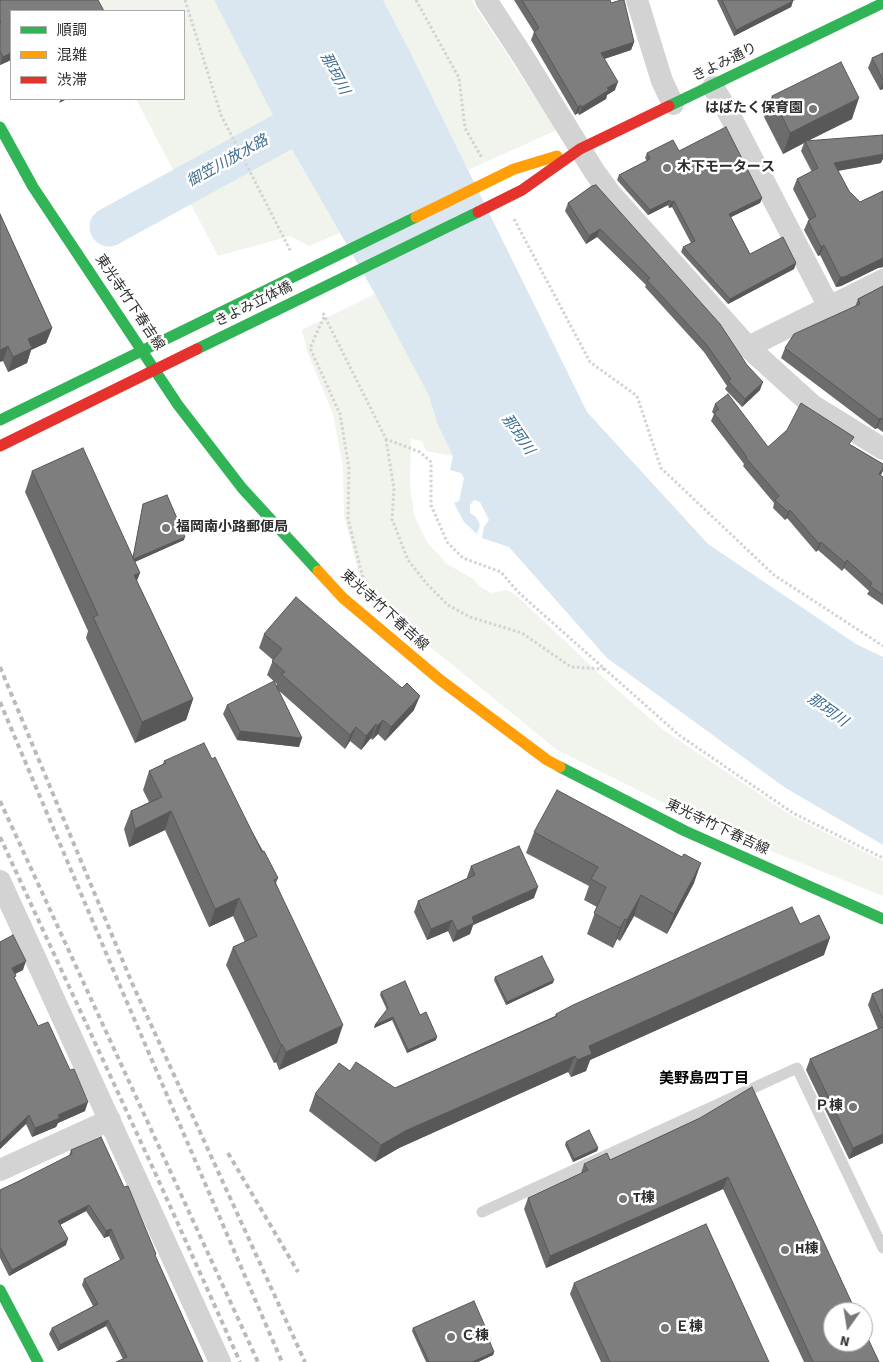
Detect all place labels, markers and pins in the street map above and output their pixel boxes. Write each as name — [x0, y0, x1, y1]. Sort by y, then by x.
place label: はばたく保育園 — [705, 101, 803, 117]
marker: はばたく保育園 — [807, 103, 819, 115]
place label: 木下モータース — [677, 160, 775, 176]
marker: 木下モータース — [661, 162, 673, 174]
place label: 福岡南小路郵便局 — [176, 520, 288, 536]
marker: 福岡南小路郵便局 — [160, 522, 172, 534]
place label: Ｐ棟 — [815, 1099, 843, 1115]
marker: Ｐ棟 — [847, 1101, 859, 1113]
place label: T棟 — [633, 1191, 655, 1207]
marker: T棟 — [617, 1193, 629, 1205]
place label: H棟 — [795, 1242, 818, 1258]
marker: H棟 — [779, 1244, 791, 1256]
place label: Ｅ棟 — [675, 1320, 703, 1336]
marker: Ｅ棟 — [659, 1322, 671, 1334]
place label: Ｃ棟 — [461, 1329, 489, 1345]
marker: Ｃ棟 — [445, 1331, 457, 1343]

